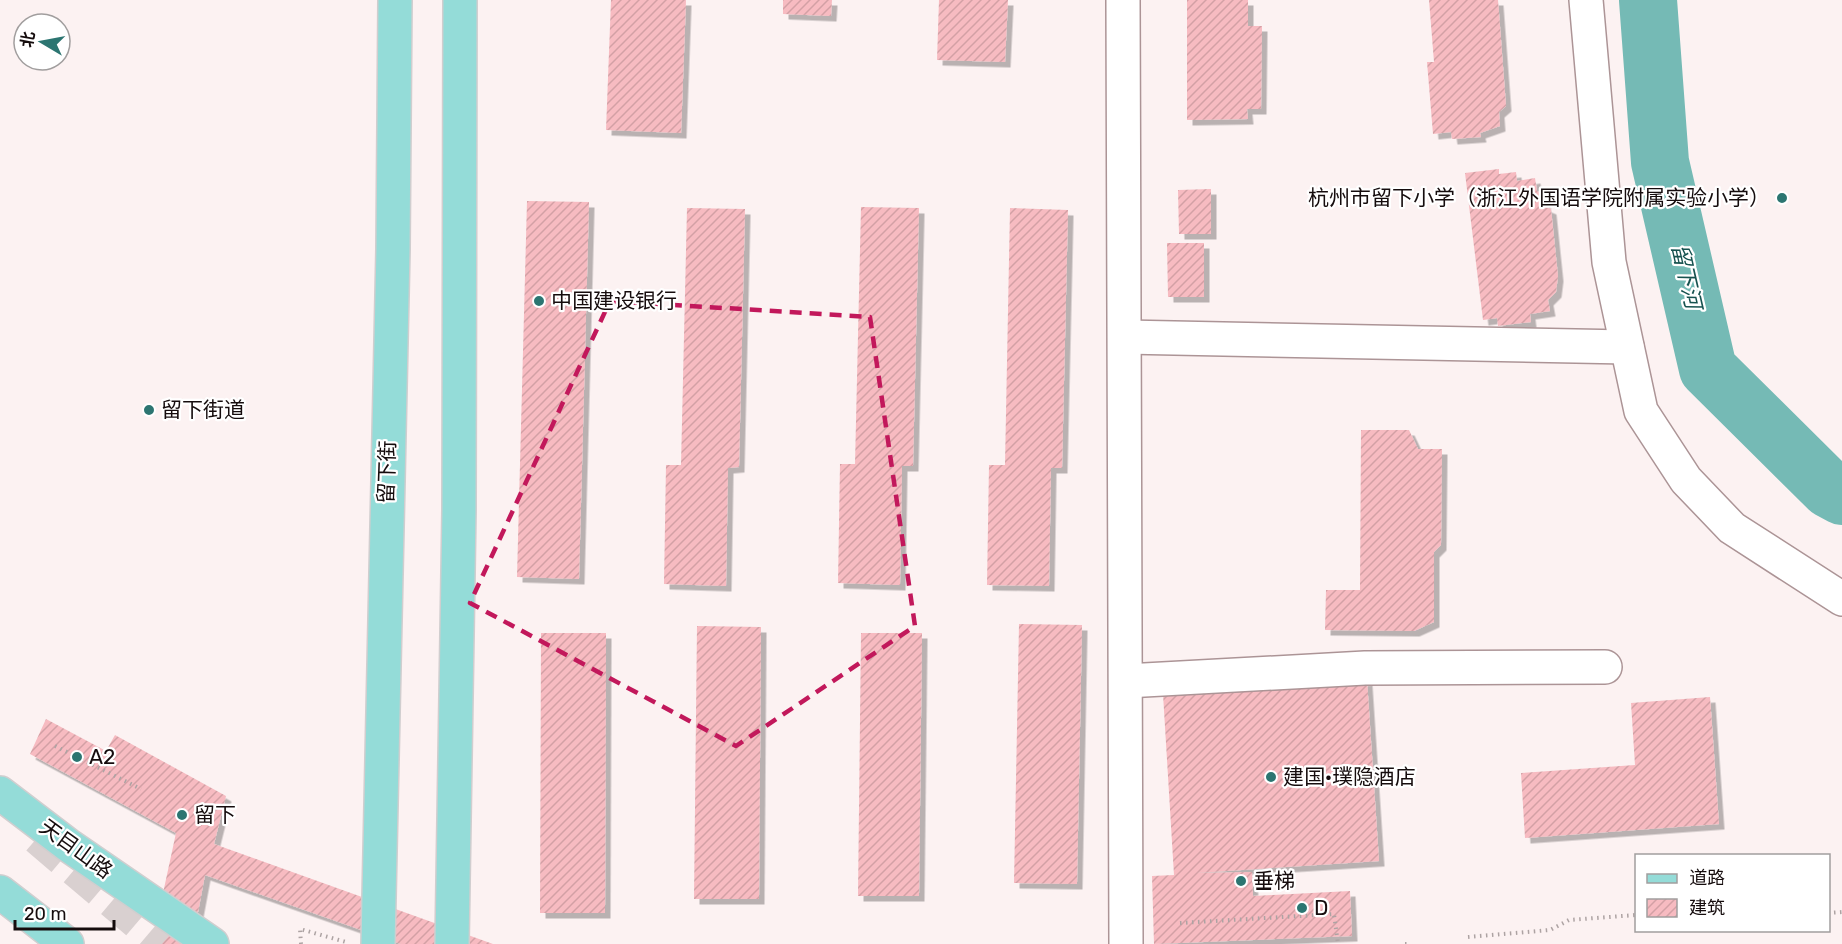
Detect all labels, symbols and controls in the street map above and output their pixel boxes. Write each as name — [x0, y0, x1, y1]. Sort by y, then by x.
north arrow — [12, 12, 72, 72]
text: 北 — [17, 30, 38, 49]
place label: 杭州市留下小学（浙江外国语学院附属实验小学） — [1308, 185, 1770, 210]
marker: 杭州市留下小学（浙江外国语学院附属实验小学） — [1775, 191, 1789, 205]
water label: 留下河 — [1666, 241, 1708, 315]
place label: 中国建设银行 — [551, 288, 677, 313]
marker: 中国建设银行 — [532, 294, 546, 308]
place label: 留下街道 — [161, 397, 245, 422]
marker: 留下街道 — [142, 403, 156, 417]
street label: 留下街 — [373, 440, 400, 504]
place label: A2 — [89, 744, 115, 769]
marker: A2 — [70, 750, 84, 764]
place label: 建国·璞隐酒店 — [1283, 764, 1416, 789]
marker: 建国·璞隐酒店 — [1264, 770, 1278, 784]
place label: 留下 — [194, 802, 236, 827]
marker: 留下 — [175, 808, 189, 822]
street label: 天目山路 — [35, 814, 118, 883]
legend — [1635, 854, 1830, 932]
text: 道路 — [1689, 867, 1725, 889]
place label: 垂梯 — [1253, 868, 1295, 893]
marker: 垂梯 — [1234, 874, 1248, 888]
scale bar — [15, 893, 114, 931]
place label: D — [1314, 895, 1328, 920]
text: 建筑 — [1689, 897, 1725, 919]
marker: D — [1295, 901, 1309, 915]
text: 20 m — [24, 903, 66, 925]

